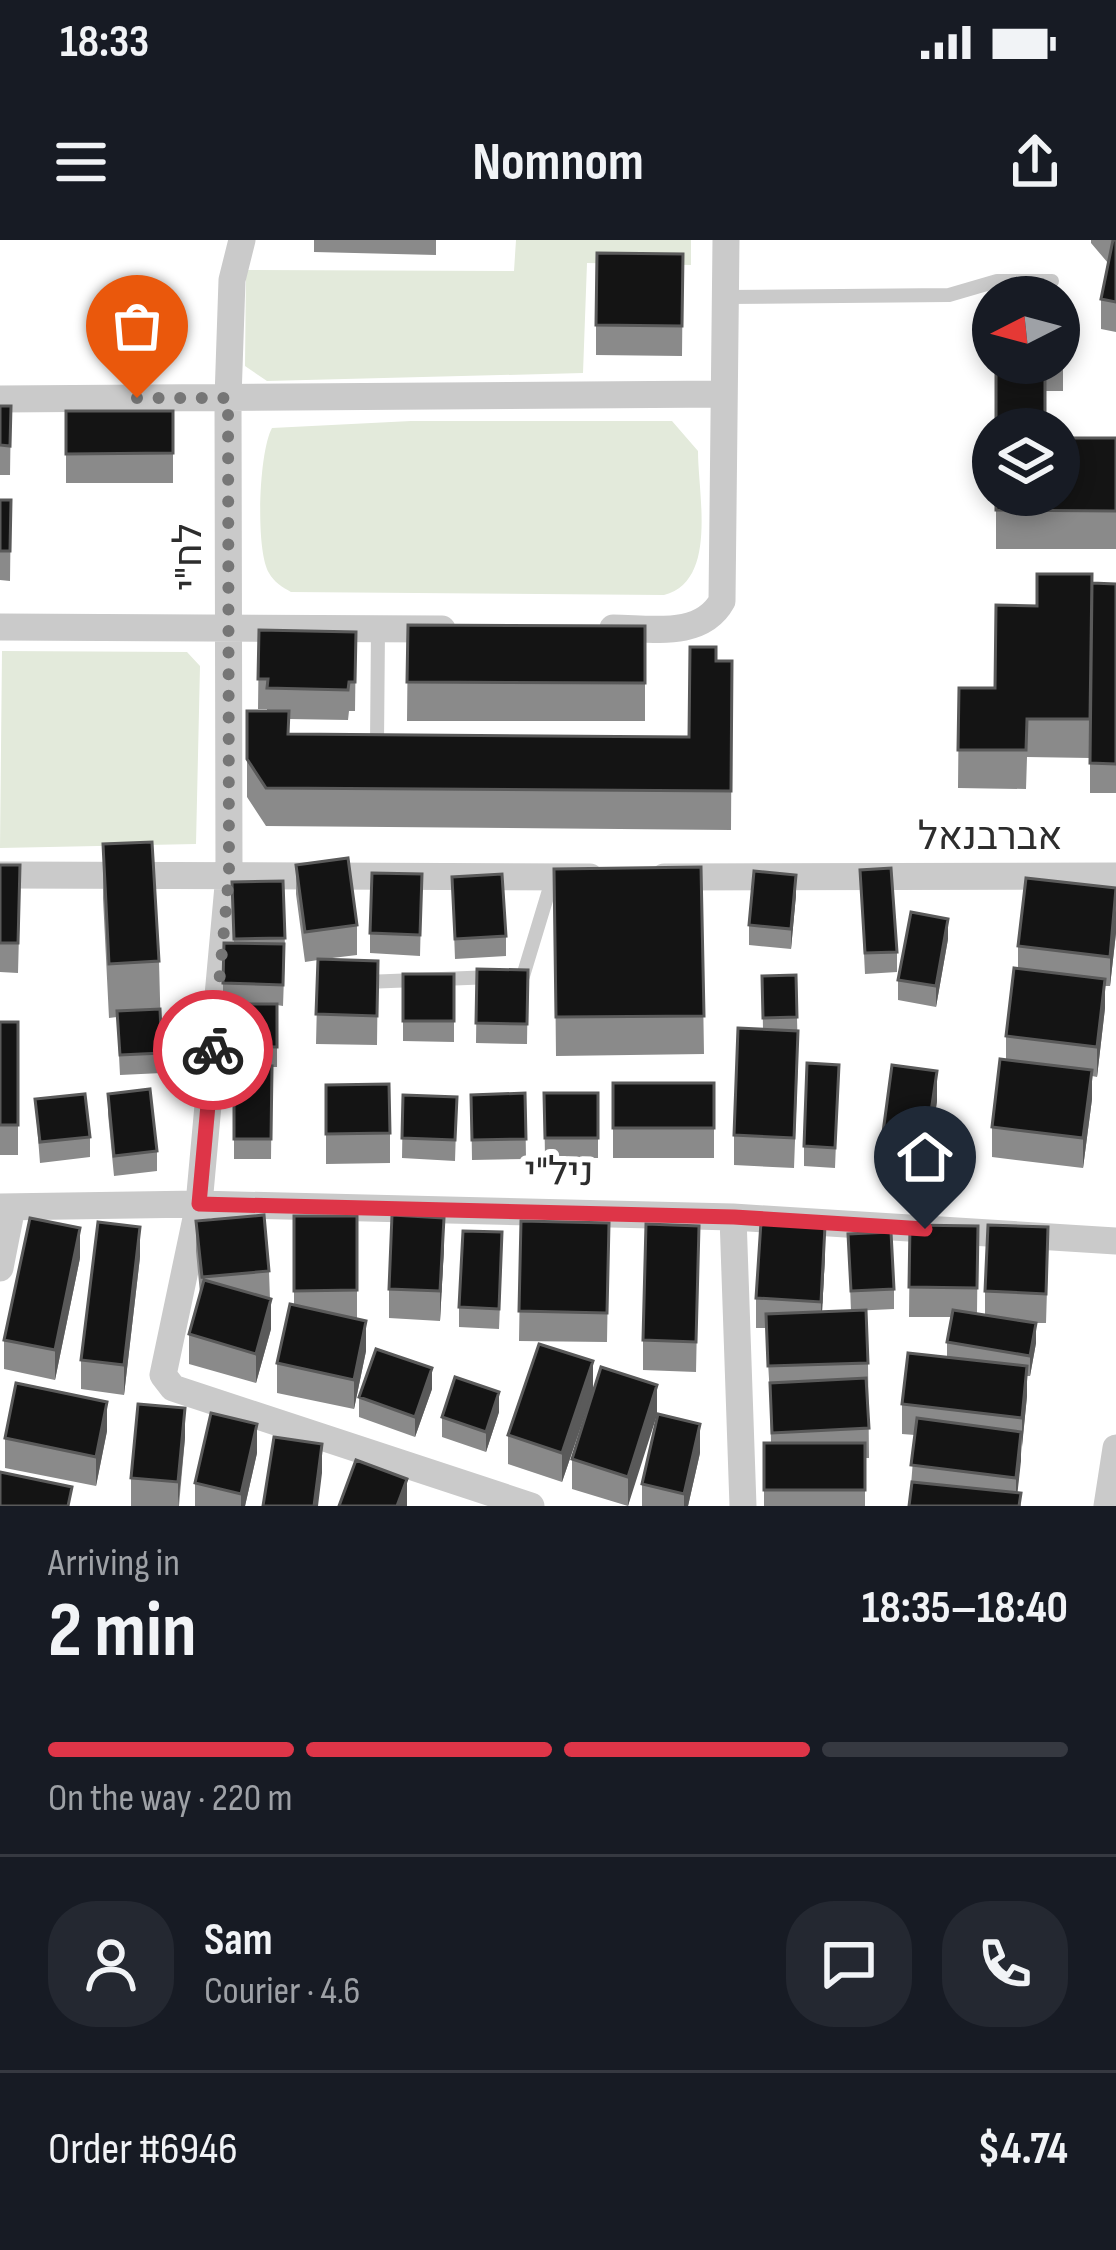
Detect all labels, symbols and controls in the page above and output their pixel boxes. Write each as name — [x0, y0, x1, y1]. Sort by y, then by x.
text: 18:33 — [60, 15, 149, 70]
icon: menu — [48, 129, 114, 195]
icon: share — [1002, 129, 1068, 195]
text: Nomnom — [472, 130, 644, 195]
pin — [86, 275, 188, 398]
north arrow — [972, 276, 1080, 384]
map controls — [972, 276, 1080, 516]
icon: bag — [104, 293, 170, 359]
button: layers — [972, 408, 1080, 516]
street label: לח"י — [166, 524, 213, 590]
street label: אברבנאל — [918, 814, 1062, 861]
courier — [153, 990, 273, 1110]
icon: bike — [180, 1017, 246, 1083]
pin — [874, 1106, 976, 1229]
icon: home — [892, 1124, 958, 1190]
street label: ניל"י — [524, 1149, 594, 1197]
text: Arriving in — [48, 1540, 180, 1587]
text: 18:35–18:40 — [862, 1581, 1068, 1636]
text: 2 min — [48, 1585, 197, 1678]
text: On the way · 220 m — [48, 1775, 293, 1822]
button: person — [48, 1901, 174, 2027]
button: chat — [786, 1901, 912, 2027]
button: phone — [942, 1901, 1068, 2027]
text: Sam — [204, 1913, 273, 1968]
text: Courier · 4.6 — [204, 1968, 360, 2015]
text: Order #6946 — [48, 2122, 238, 2177]
text: $4.74 — [978, 2122, 1068, 2177]

